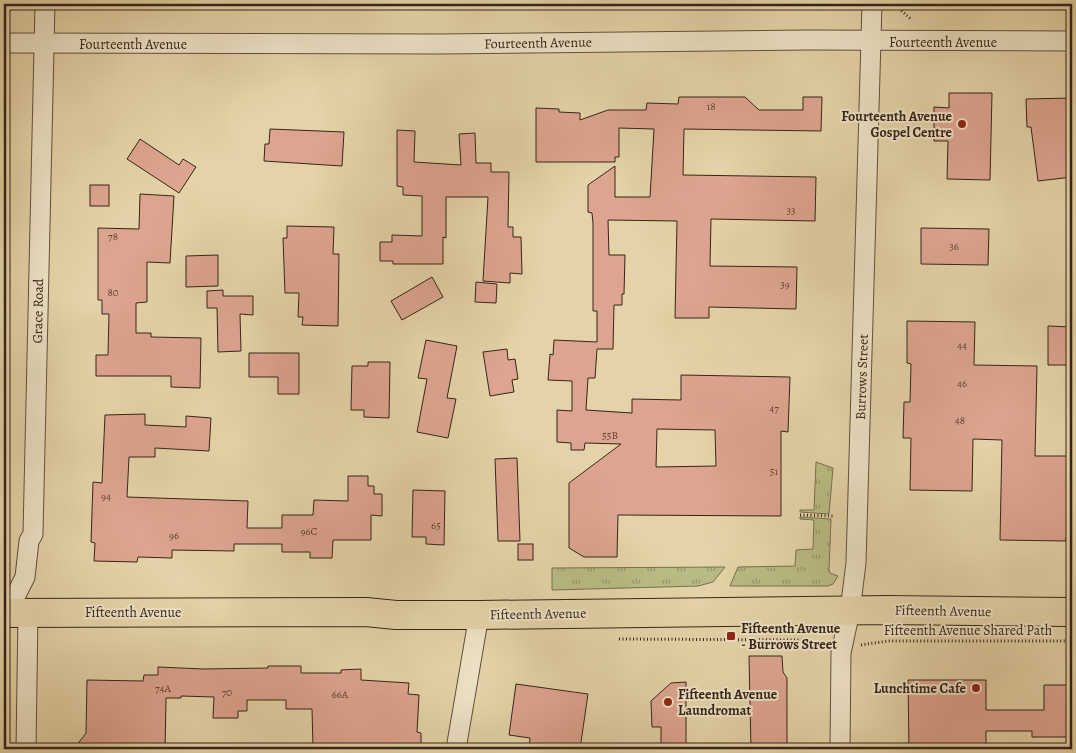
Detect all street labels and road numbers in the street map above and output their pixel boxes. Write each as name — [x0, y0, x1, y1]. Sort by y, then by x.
street label: Fourteenth Avenue — [484, 33, 592, 53]
street label: Fourteenth Avenue — [889, 33, 997, 52]
street label: Fourteenth Avenue — [79, 35, 187, 54]
street label: Grace Road — [28, 278, 48, 344]
street label: Burrows Street — [851, 333, 873, 420]
street label: Fifteenth Avenue — [894, 601, 992, 621]
street label: Fifteenth Avenue — [85, 603, 181, 622]
street label: Fifteenth Avenue — [489, 604, 587, 624]
street label: Fifteenth Avenue Shared Path — [884, 621, 1053, 640]

